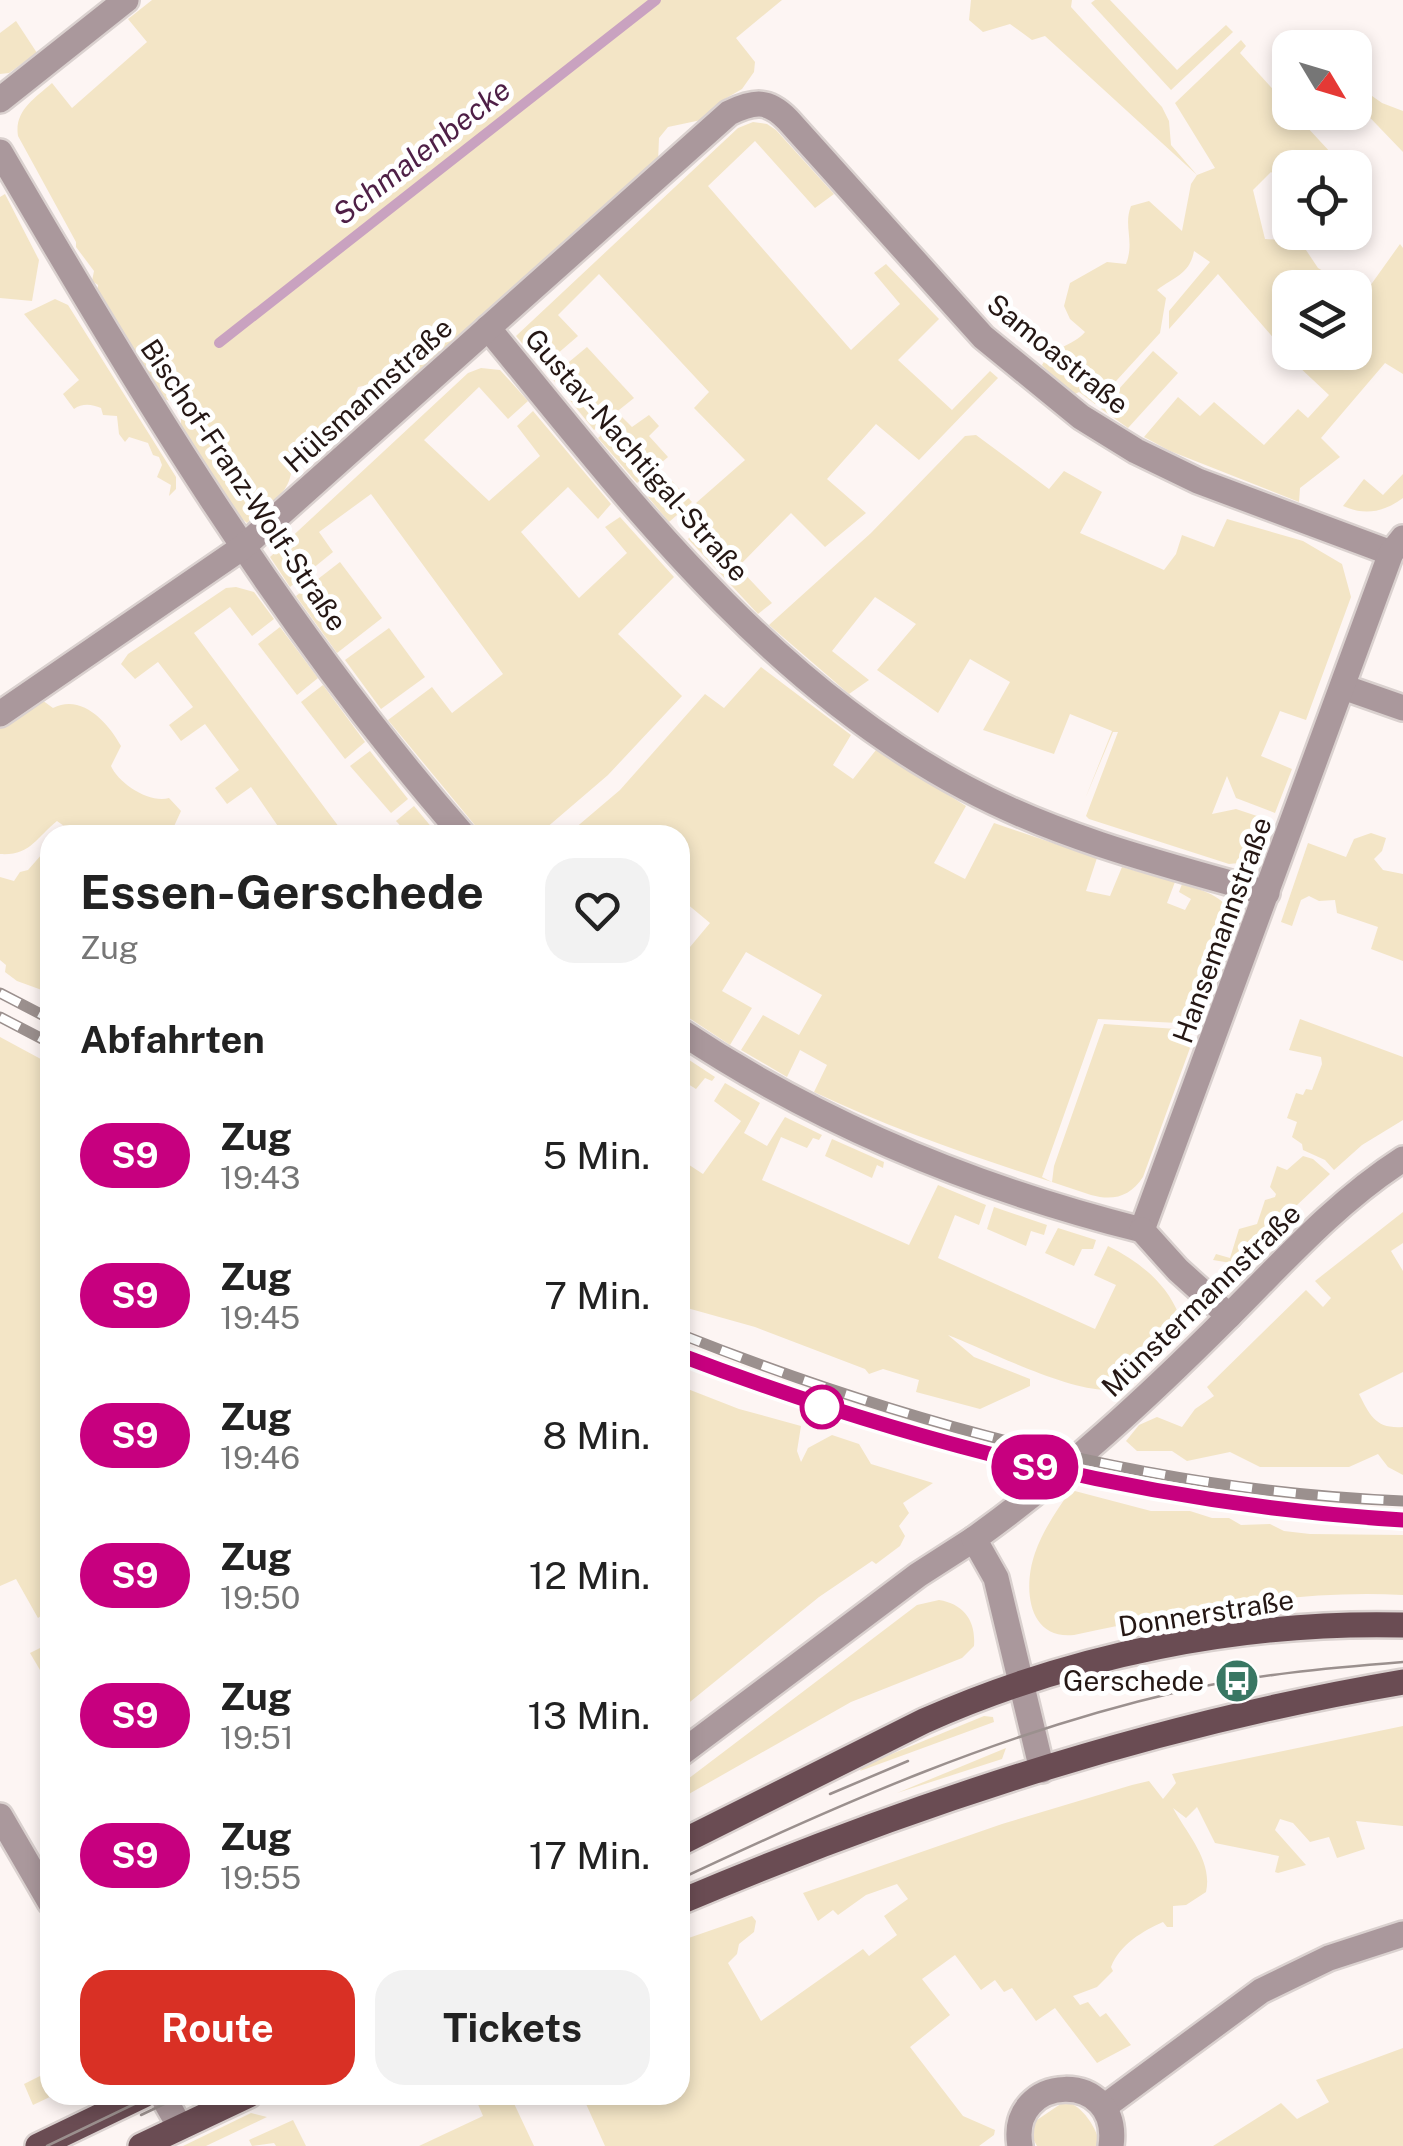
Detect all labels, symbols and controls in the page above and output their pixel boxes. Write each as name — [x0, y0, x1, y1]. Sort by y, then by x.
north arrow — [1272, 30, 1372, 130]
map controls — [1272, 30, 1372, 370]
water label: Schmalenbecke — [325, 71, 517, 232]
button: locate — [1272, 150, 1372, 250]
button: layers — [1272, 270, 1372, 370]
street label: Samoastraße — [981, 287, 1136, 421]
street label: Hülsmannstraße — [277, 310, 459, 479]
street label: Gustav-Nachtigal-Straße — [519, 322, 756, 588]
street label: Bischof-Franz-Wolf-Straße — [134, 333, 354, 637]
street label: Hansemannstraße — [1165, 812, 1278, 1047]
button: heart — [545, 858, 650, 963]
text: Essen-Gerschede — [80, 863, 484, 920]
text: Zug — [80, 929, 139, 966]
text: Abfahrten — [80, 1017, 265, 1062]
text: Zug — [220, 1114, 292, 1159]
text: 5 Min. — [543, 1133, 650, 1178]
text: S9 — [111, 1135, 159, 1176]
text: 19:43 — [220, 1159, 300, 1196]
street label: Münstermannstraße — [1094, 1196, 1307, 1403]
text: Zug — [220, 1254, 292, 1299]
text: 7 Min. — [544, 1273, 650, 1318]
text: S9 — [111, 1275, 159, 1316]
text: 19:45 — [220, 1299, 300, 1336]
unlabelled marker — [801, 1386, 843, 1428]
text: Zug — [220, 1394, 292, 1439]
text: 8 Min. — [542, 1413, 650, 1458]
text: S9 — [111, 1415, 159, 1456]
line badge: S9 — [990, 1434, 1080, 1500]
text: 19:46 — [220, 1439, 300, 1476]
text: S9 — [1011, 1447, 1059, 1488]
text: Zug — [220, 1534, 292, 1579]
text: 12 Min. — [529, 1553, 650, 1598]
text: S9 — [111, 1555, 159, 1596]
text: 19:50 — [220, 1579, 300, 1616]
street label: Donnerstraße — [1116, 1582, 1296, 1643]
bus stop icon: Gerschede — [1214, 1658, 1260, 1704]
place label: Gerschede — [1063, 1664, 1204, 1697]
text: Zug — [220, 1674, 292, 1719]
text: 13 Min. — [528, 1693, 650, 1738]
text: S9 — [111, 1695, 159, 1736]
text: 19:51 — [220, 1719, 294, 1756]
text: Zug — [220, 1814, 292, 1859]
text: 17 Min. — [529, 1833, 650, 1878]
text: S9 — [111, 1835, 159, 1876]
text: 19:55 — [220, 1859, 301, 1896]
button: Route — [80, 1970, 355, 2085]
button: Tickets — [375, 1970, 650, 2085]

